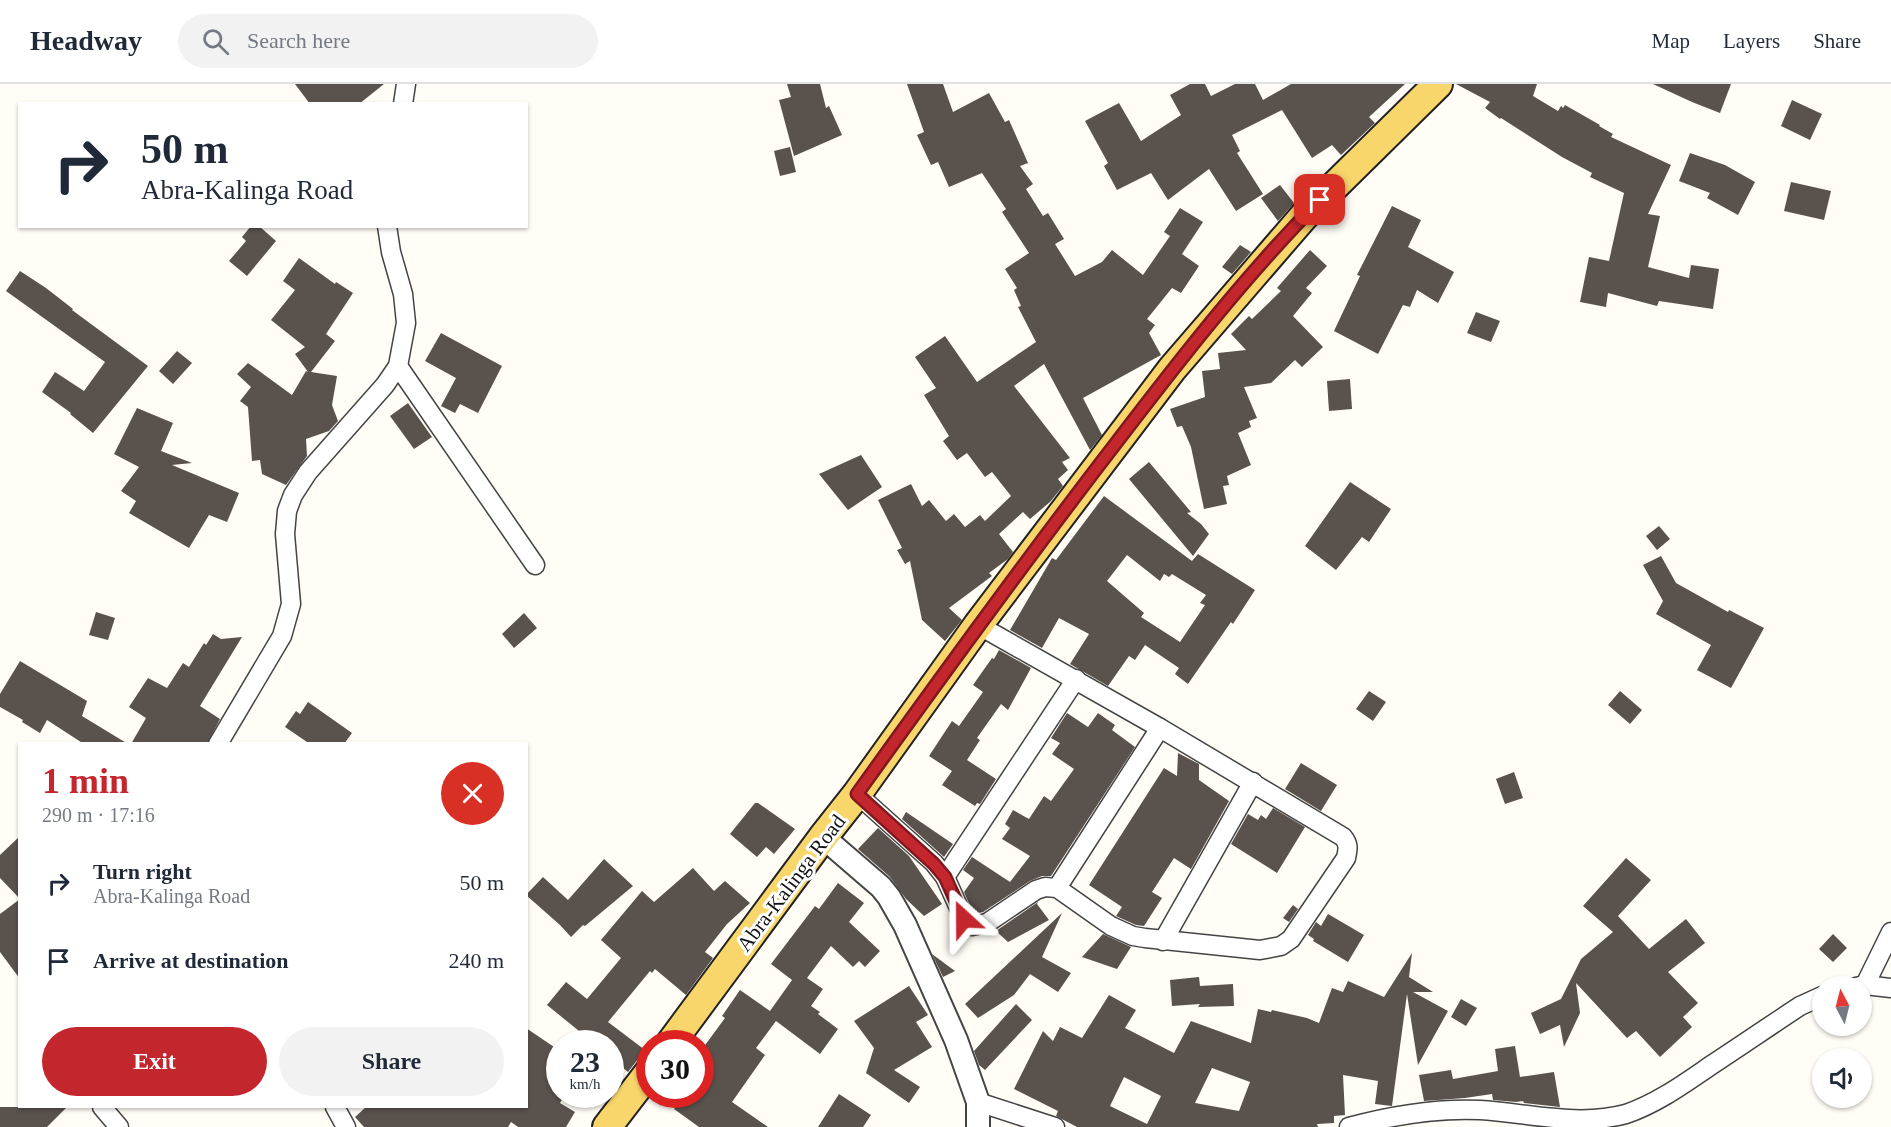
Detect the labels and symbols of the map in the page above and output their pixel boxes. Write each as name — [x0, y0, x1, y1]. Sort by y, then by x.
pin — [1294, 174, 1345, 225]
street label: Abra-Kalinga Road — [732, 809, 851, 956]
position arrow — [932, 887, 996, 951]
north arrow — [1812, 976, 1872, 1036]
speed limit sign: 30 — [636, 1030, 714, 1108]

